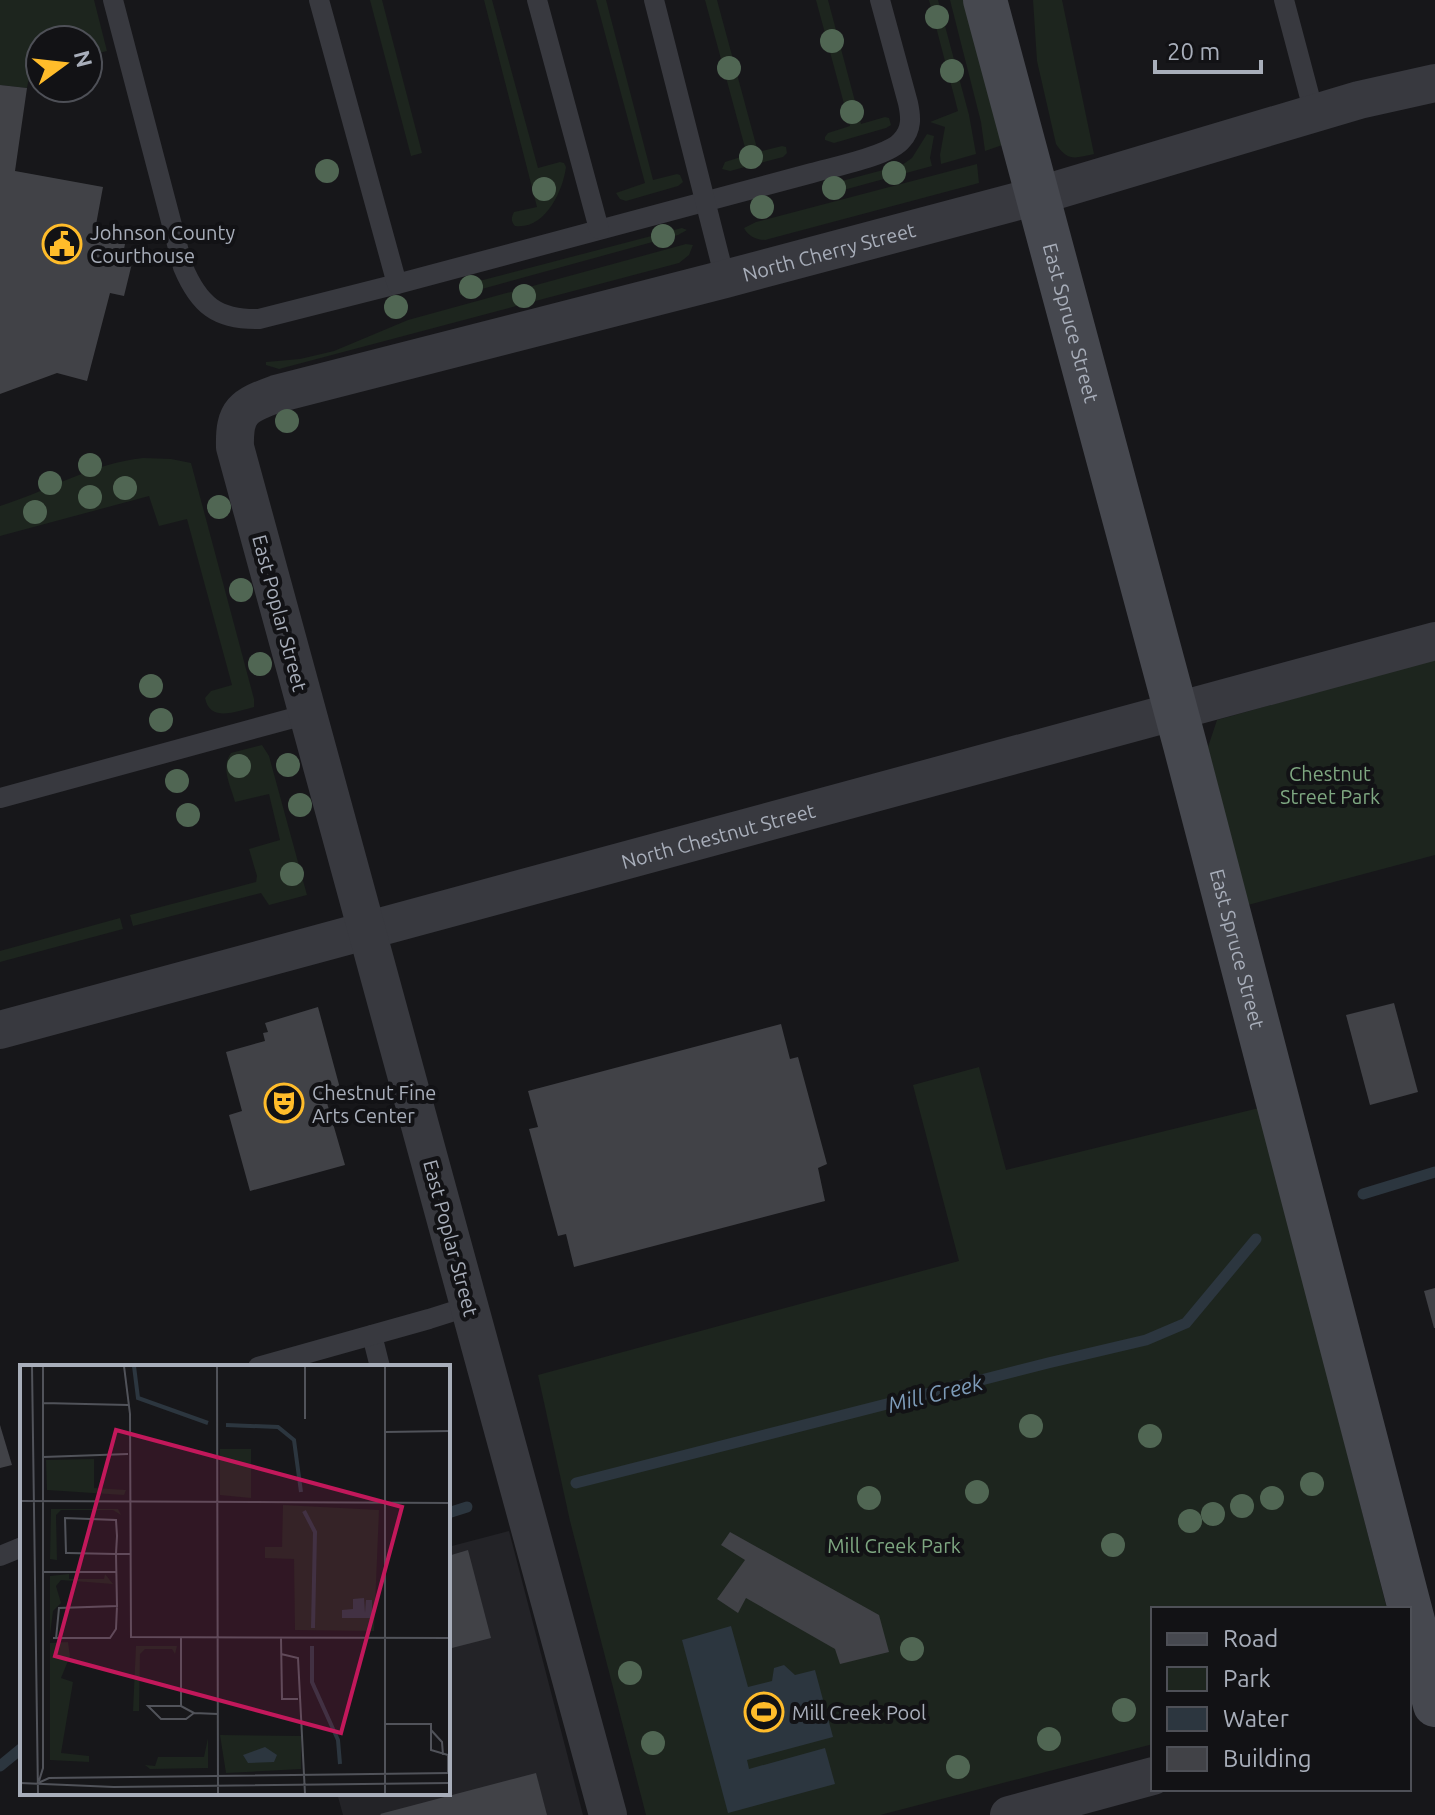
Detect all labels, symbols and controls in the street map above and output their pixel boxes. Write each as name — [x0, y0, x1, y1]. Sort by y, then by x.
north arrow — [24, 24, 104, 104]
scale bar — [1155, 24, 1261, 74]
text: 20 m — [1167, 38, 1220, 65]
text: N — [70, 48, 98, 70]
street label: North Cherry Street — [740, 217, 918, 285]
place label: Johnson County Courthouse — [90, 221, 235, 267]
public building icon: Johnson County Courthouse — [41, 223, 83, 265]
street label: East Spruce Street — [1039, 240, 1104, 405]
street label: East Poplar Street — [248, 532, 312, 694]
park label: Chestnut Street Park — [1280, 762, 1380, 808]
street label: North Chestnut Street — [619, 798, 818, 873]
street label: East Spruce Street — [1206, 866, 1270, 1031]
place label: Chestnut Fine Arts Center — [312, 1081, 436, 1127]
theatre icon: Chestnut Fine Arts Center — [263, 1082, 305, 1124]
street label: East Poplar Street — [419, 1157, 483, 1319]
inset map — [20, 1365, 450, 1795]
water label: Mill Creek — [885, 1369, 986, 1417]
park label: Mill Creek Park — [827, 1534, 961, 1557]
legend — [1151, 1607, 1411, 1791]
text: Road — [1223, 1625, 1278, 1652]
text: Park — [1223, 1665, 1271, 1692]
sports icon: Mill Creek Pool — [743, 1691, 785, 1733]
place label: Mill Creek Pool — [792, 1701, 926, 1724]
text: Water — [1223, 1705, 1289, 1732]
text: Building — [1223, 1745, 1311, 1772]

